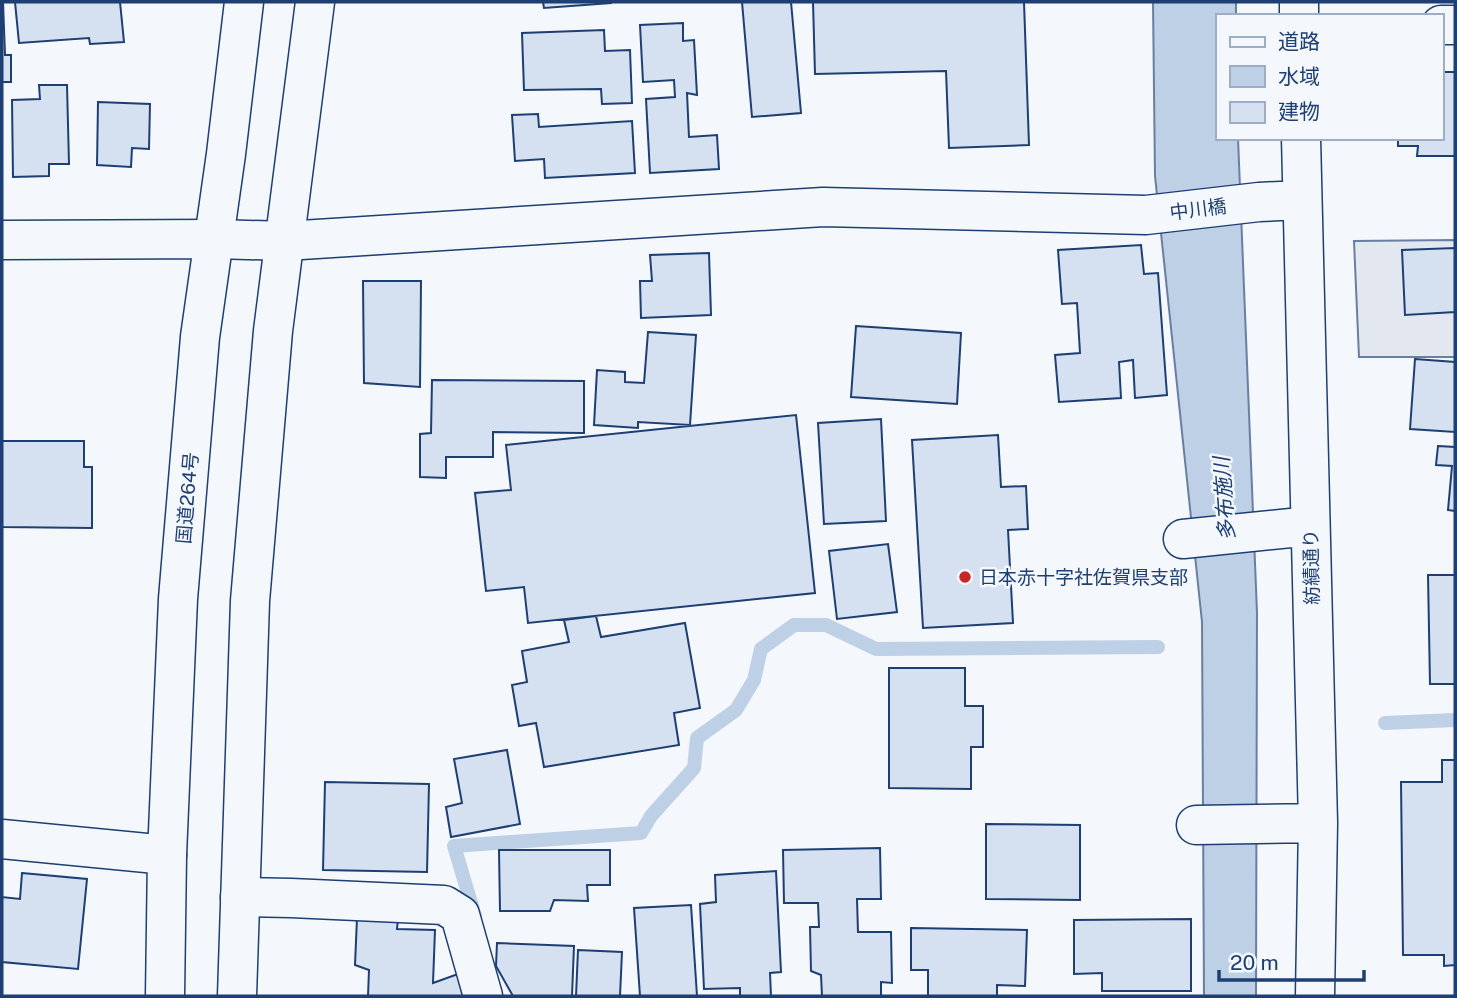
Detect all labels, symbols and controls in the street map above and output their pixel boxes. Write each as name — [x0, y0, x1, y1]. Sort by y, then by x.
legend — [1216, 14, 1443, 140]
text: 道路 — [1278, 29, 1320, 54]
text: 水域 — [1278, 64, 1320, 89]
text: 建物 — [1278, 99, 1320, 124]
street label: 中川橋 — [1168, 195, 1228, 223]
street label: 国道264号 — [172, 451, 202, 545]
water label: 多布施川 — [1208, 454, 1239, 542]
street label: 紡績通り — [1299, 529, 1323, 605]
place label: 日本赤十字社佐賀県支部 — [979, 566, 1188, 588]
marker: 日本赤十字社佐賀県支部 — [957, 569, 973, 585]
scale bar — [1219, 939, 1364, 983]
text: 20 m — [1230, 950, 1279, 975]

